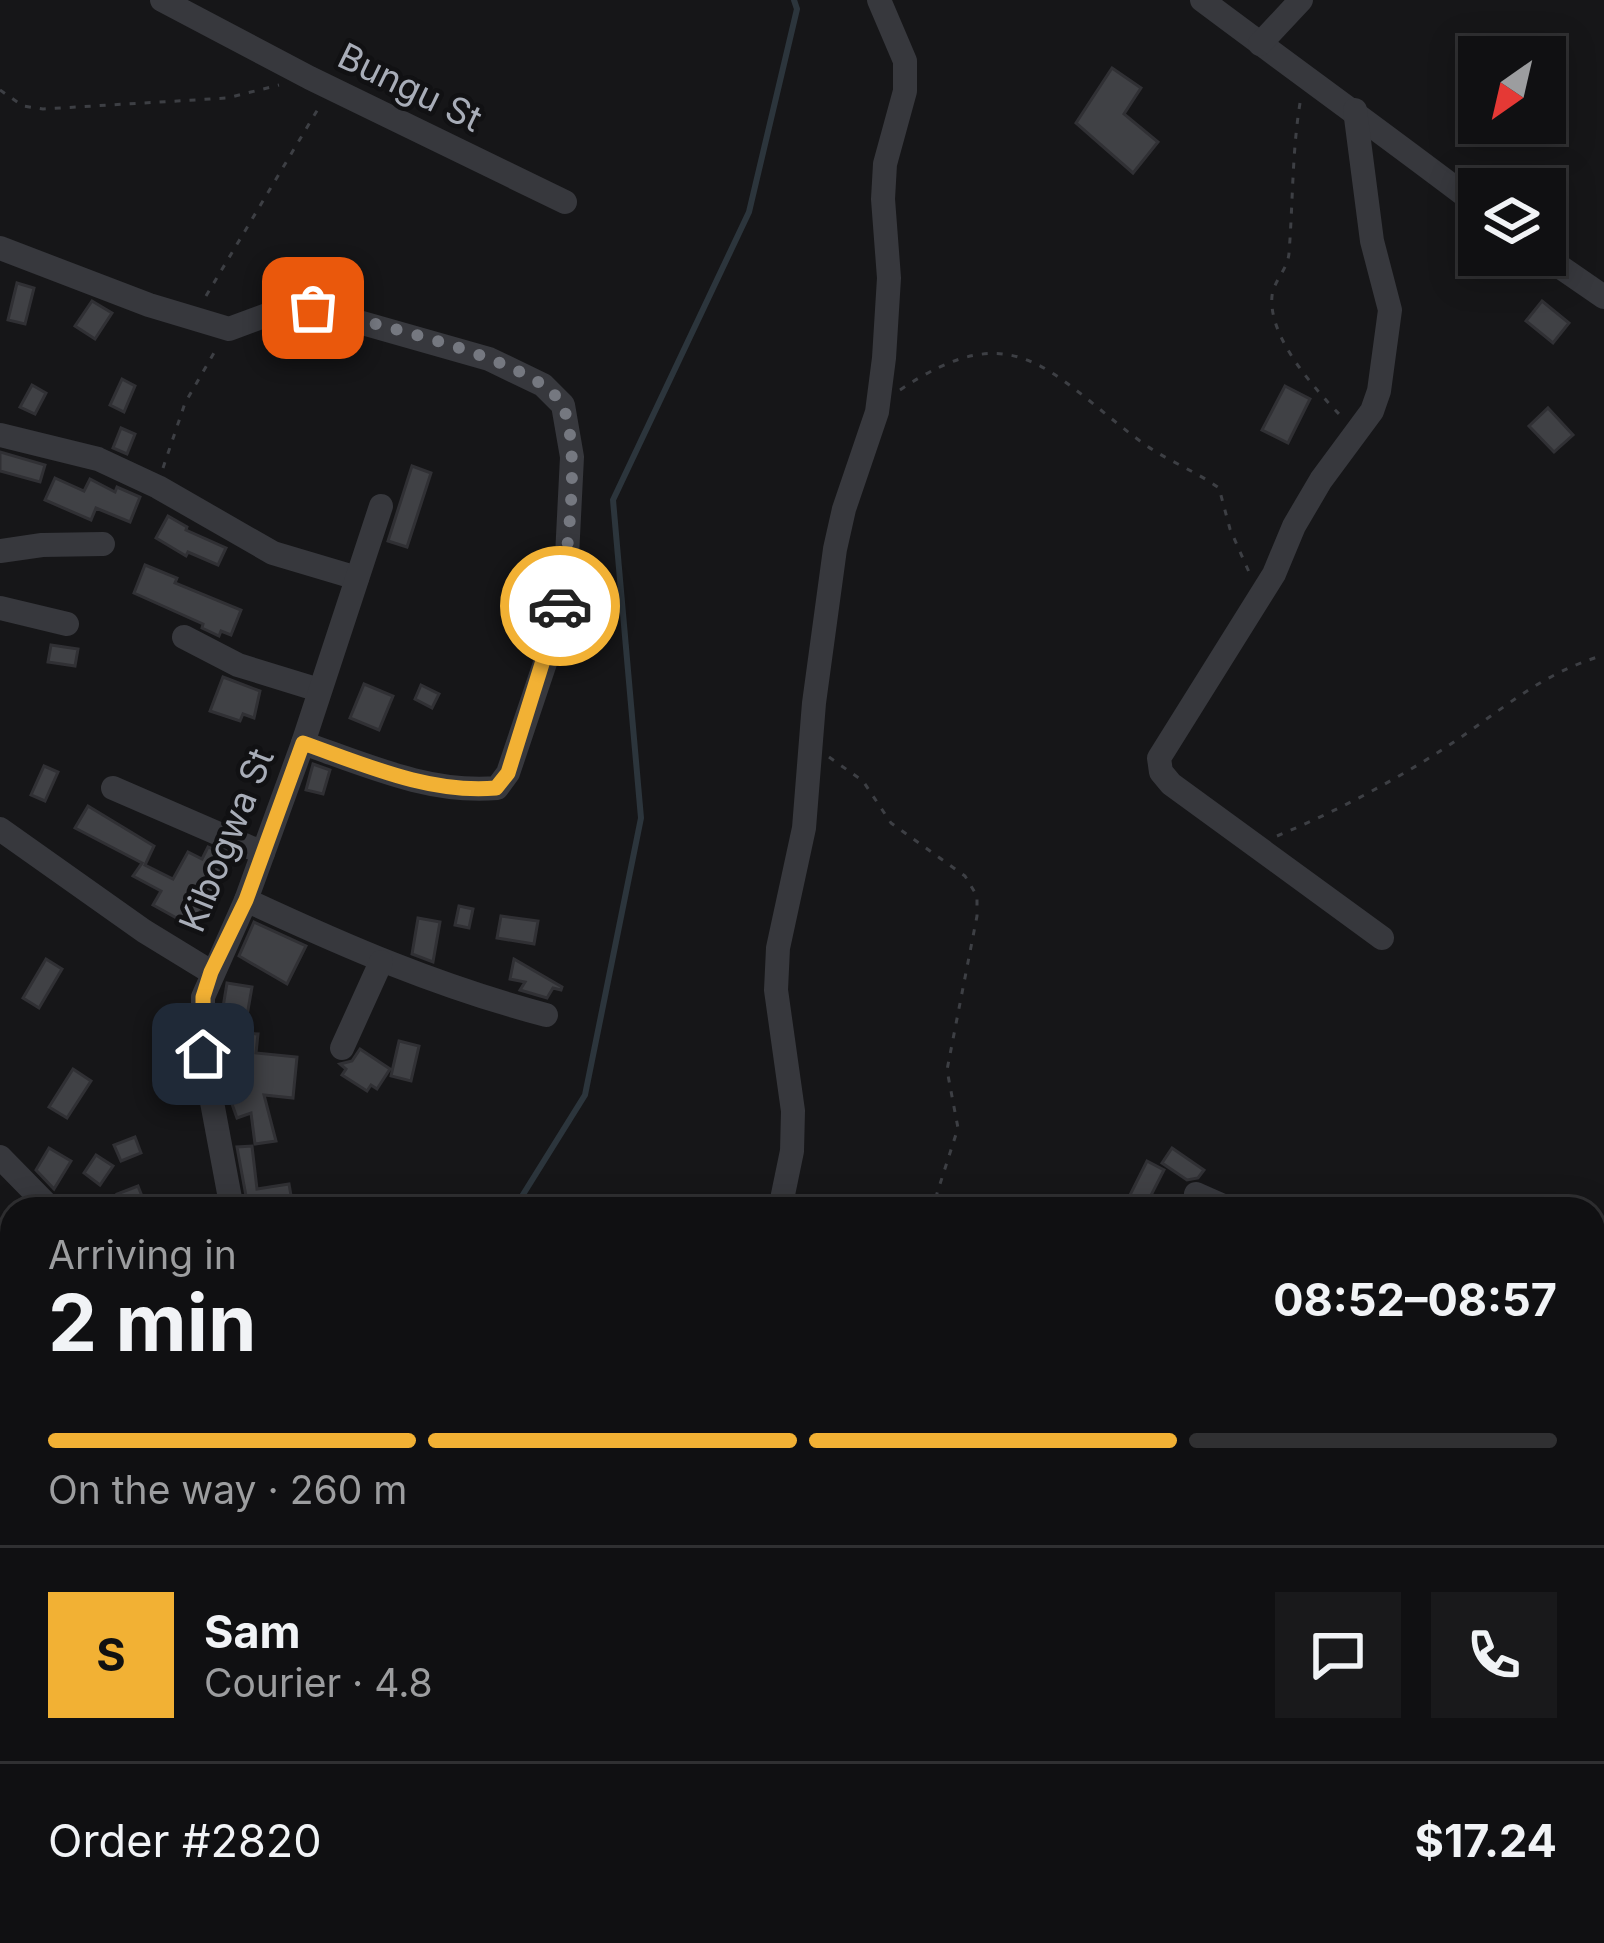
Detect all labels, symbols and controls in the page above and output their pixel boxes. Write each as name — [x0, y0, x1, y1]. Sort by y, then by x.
street label: Bungu St — [331, 33, 489, 141]
north arrow — [1458, 36, 1566, 144]
map controls — [1458, 36, 1566, 276]
button: layers — [1458, 168, 1566, 276]
pin — [262, 257, 364, 359]
icon: bag — [280, 275, 346, 341]
courier — [500, 546, 620, 666]
icon: car — [527, 573, 593, 639]
street label: Kibogwa St — [169, 742, 283, 938]
pin — [152, 1003, 254, 1105]
icon: home — [170, 1021, 236, 1087]
text: Arriving in — [48, 1231, 237, 1278]
text: 08:52–08:57 — [1273, 1272, 1557, 1327]
text: 2 min — [48, 1275, 256, 1370]
text: On the way · 260 m — [48, 1466, 407, 1513]
button: chat — [1275, 1592, 1401, 1718]
button: phone — [1431, 1592, 1557, 1718]
text: Sam — [204, 1604, 301, 1659]
text: S — [96, 1627, 126, 1682]
text: Courier · 4.8 — [204, 1659, 433, 1706]
text: Order #2820 — [48, 1813, 322, 1868]
text: $17.24 — [1414, 1813, 1557, 1868]

